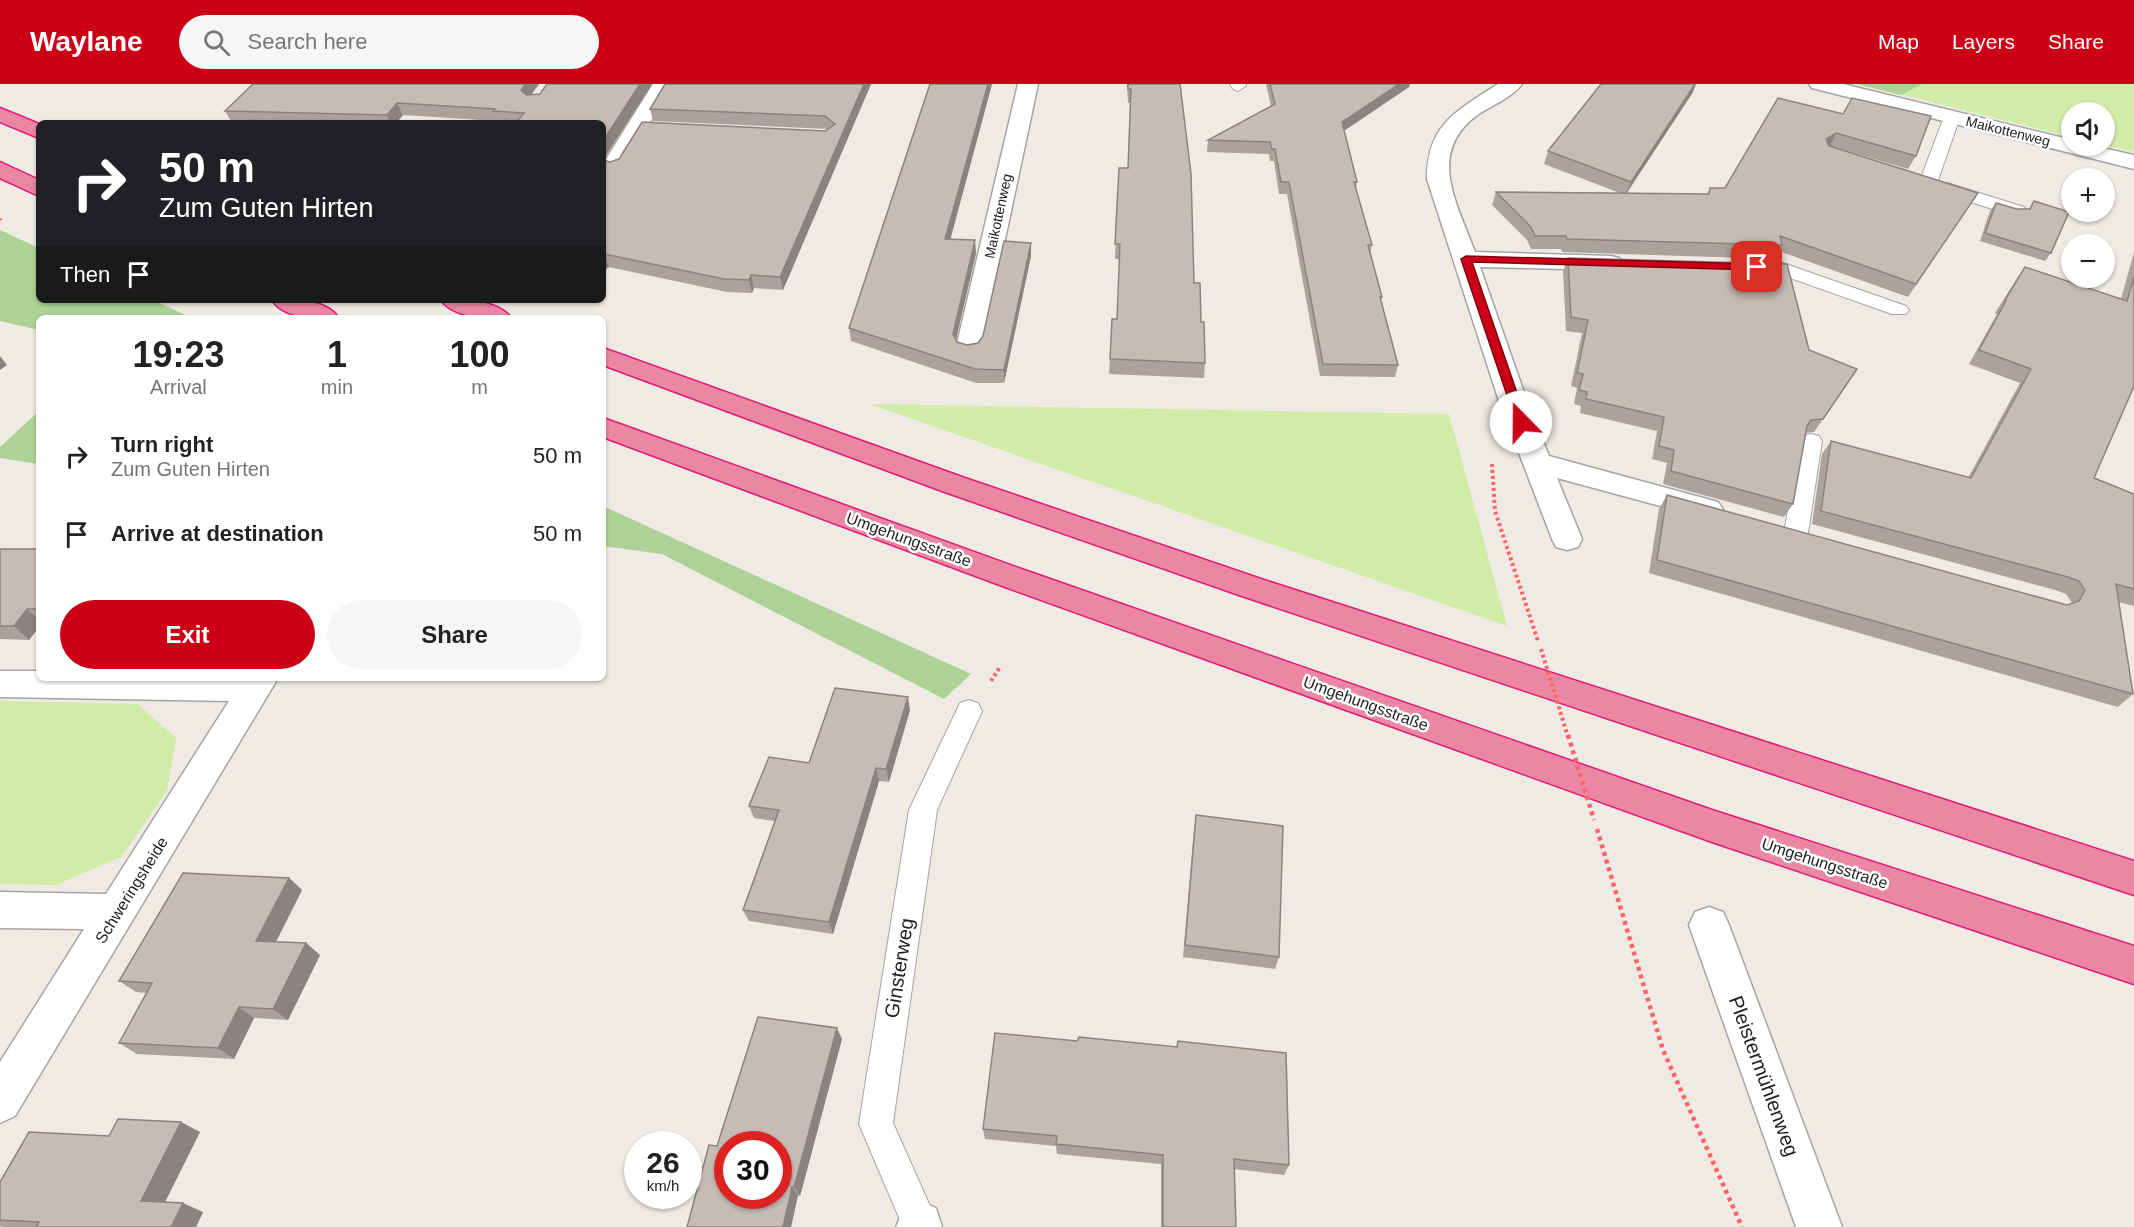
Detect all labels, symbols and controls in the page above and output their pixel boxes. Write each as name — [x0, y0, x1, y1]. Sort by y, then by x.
search box — [179, 15, 599, 69]
text: Waylane — [30, 26, 143, 57]
icon: search — [200, 26, 233, 59]
text: Search here — [248, 29, 367, 54]
text: Map — [1878, 30, 1919, 53]
text: Layers — [1952, 30, 2015, 53]
text: Share — [2048, 30, 2104, 53]
map controls — [2061, 102, 2115, 288]
button: sound — [2061, 102, 2115, 156]
street label: Maikottenweg — [1964, 113, 2052, 149]
icon: right — [60, 144, 138, 222]
text: 50 m — [159, 144, 255, 191]
button: + — [2061, 168, 2115, 222]
street label: Maikottenweg — [981, 172, 1015, 260]
text: Zum Guten Hirten — [159, 193, 374, 223]
button: − — [2061, 234, 2115, 288]
pin — [1731, 241, 1782, 292]
icon: arrive — [1740, 250, 1773, 283]
icon: arrive — [122, 258, 155, 291]
text: Then — [60, 262, 110, 287]
text: 19:23 — [132, 334, 224, 375]
text: 1 — [327, 334, 347, 375]
text: 100 — [449, 334, 510, 375]
text: Arrival — [150, 376, 207, 398]
text: min — [321, 376, 353, 398]
text: m — [471, 376, 488, 398]
position arrow — [1489, 390, 1553, 454]
text: Turn right — [111, 432, 213, 457]
icon: right — [60, 440, 93, 473]
text: 50 m — [533, 443, 582, 468]
text: Zum Guten Hirten — [111, 458, 270, 480]
street label: Umgehungsstraße — [844, 509, 974, 570]
icon: arrive — [60, 518, 93, 551]
text: Arrive at destination — [111, 521, 324, 546]
text: 50 m — [533, 521, 582, 546]
button: Exit — [60, 600, 315, 669]
button: Share — [327, 600, 582, 669]
street label: Umgehungsstraße — [1301, 673, 1431, 734]
street label: Schweringsheide — [92, 834, 171, 946]
street label: Umgehungsstraße — [1760, 835, 1890, 892]
street label: Ginsterweg — [880, 916, 918, 1020]
street label: Pleistermühlenweg — [1725, 993, 1803, 1159]
speed limit sign: 30 — [714, 1131, 792, 1209]
text: 26 — [646, 1146, 680, 1179]
text: km/h — [647, 1177, 679, 1194]

